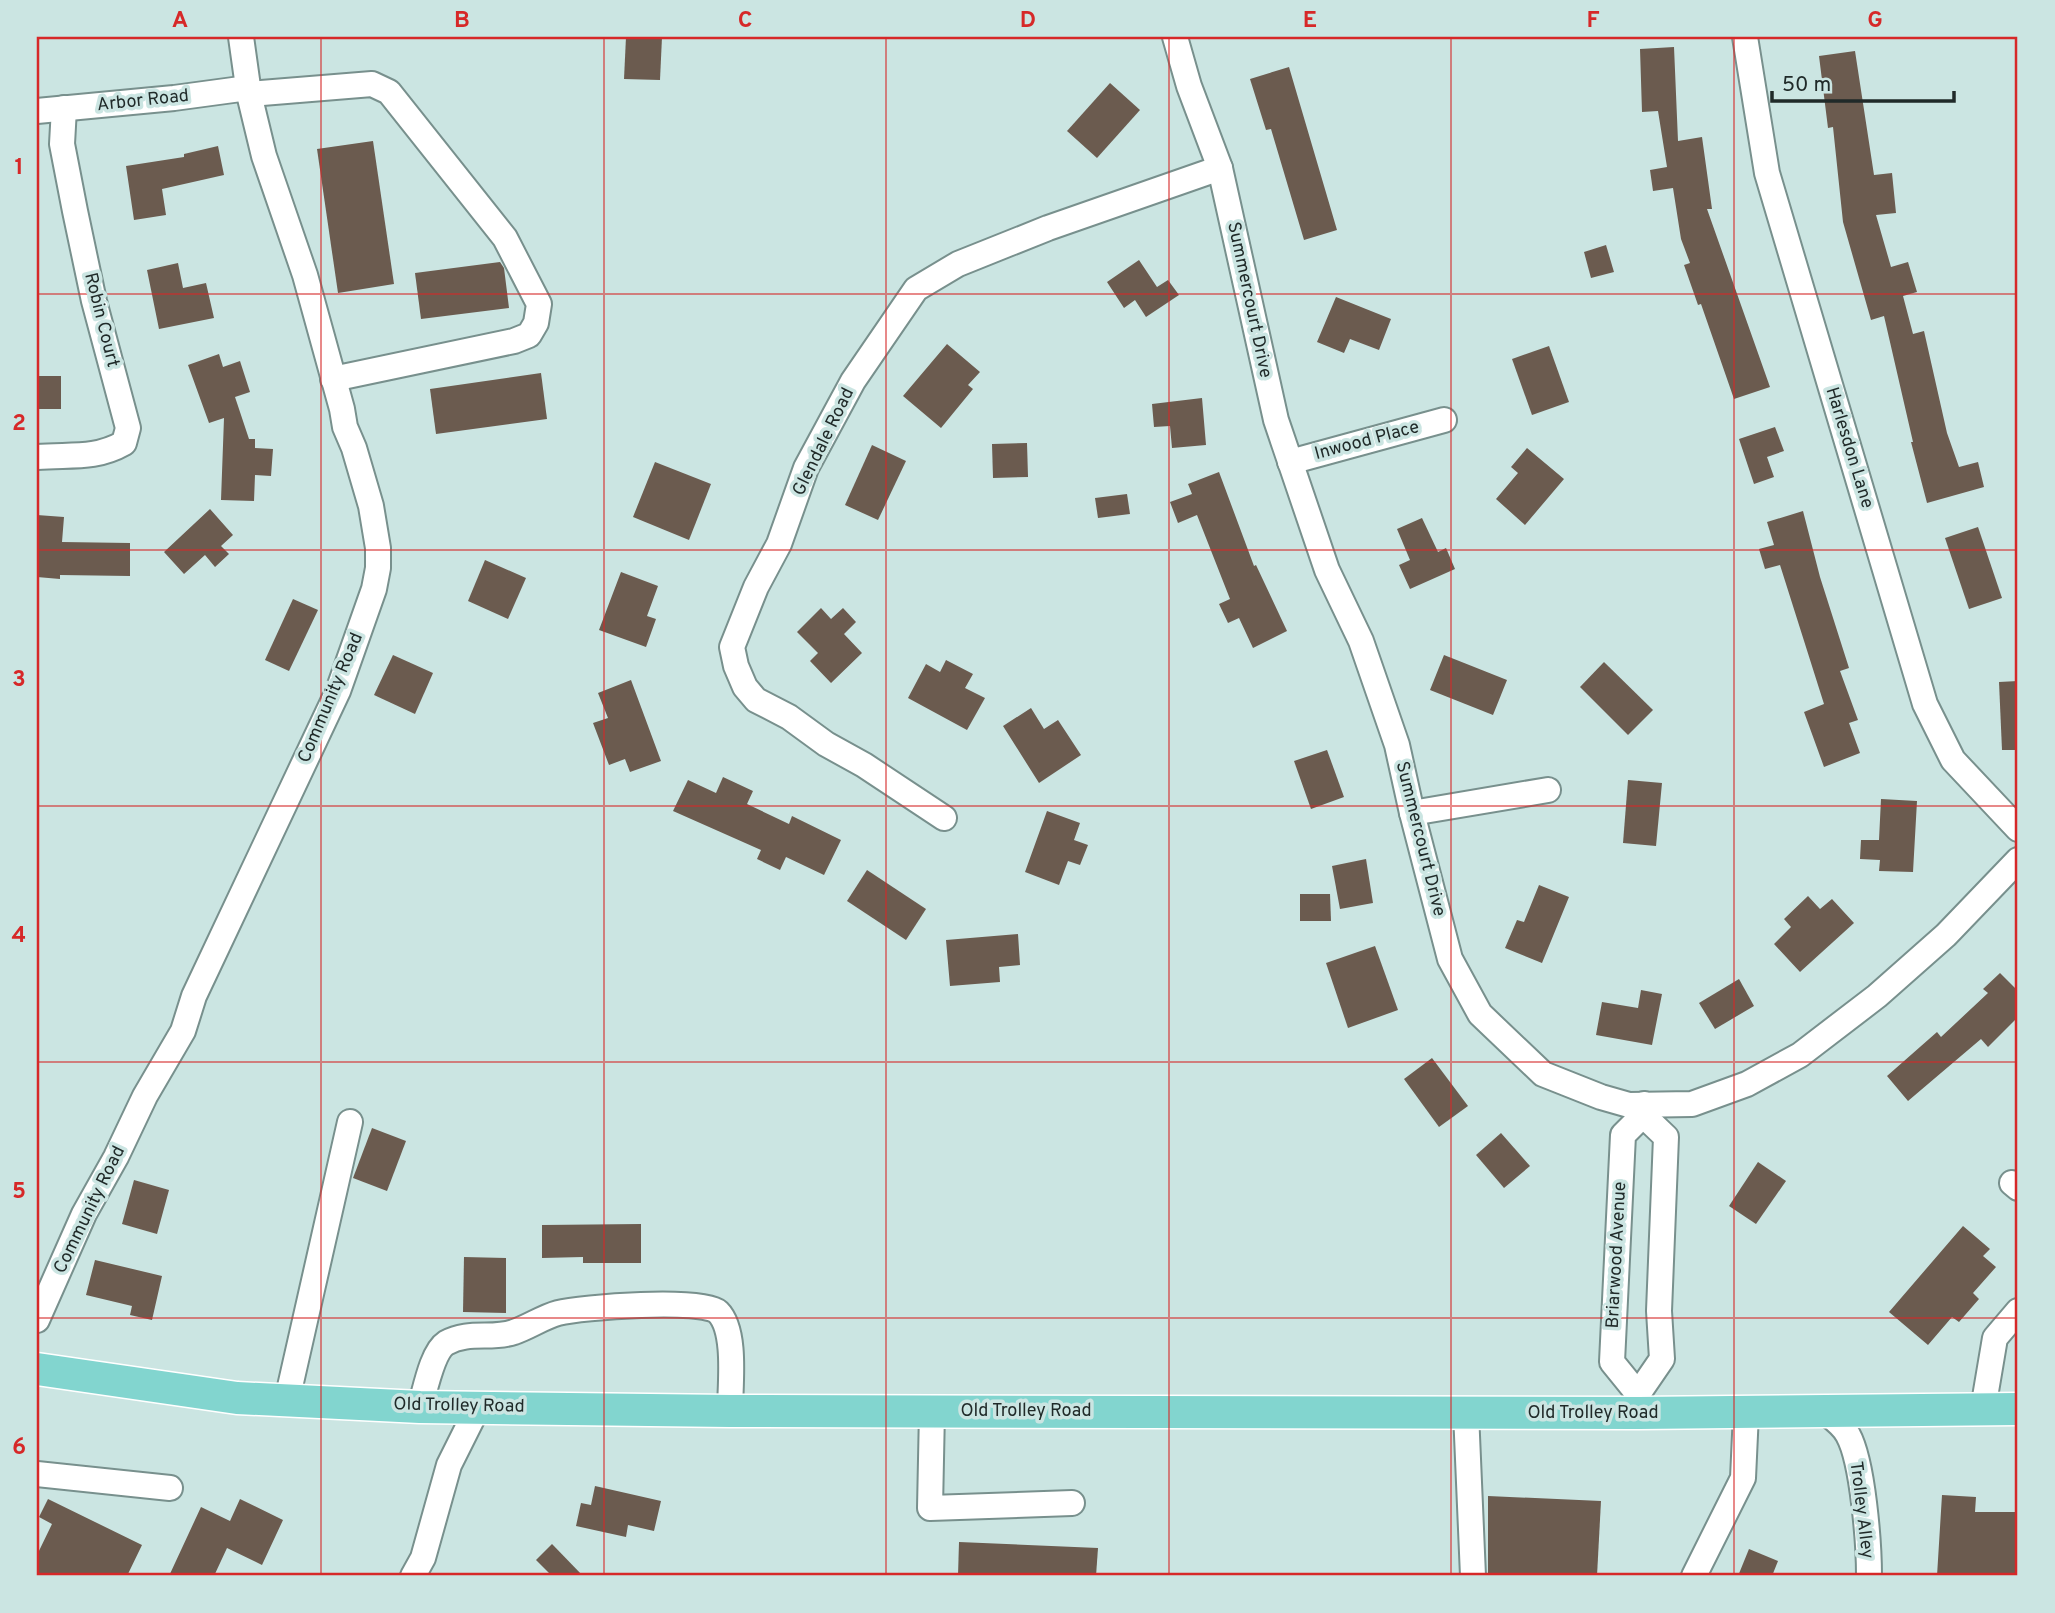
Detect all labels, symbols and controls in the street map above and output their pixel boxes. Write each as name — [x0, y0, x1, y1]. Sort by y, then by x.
text: A — [172, 7, 188, 36]
text: B — [454, 7, 470, 36]
text: C — [738, 7, 752, 36]
text: D — [1020, 7, 1036, 36]
text: E — [1303, 7, 1317, 36]
text: F — [1586, 7, 1600, 36]
text: G — [1867, 7, 1883, 36]
scale bar — [1772, 60, 1954, 104]
text: 50 m — [1782, 72, 1831, 99]
street label: Arbor Road — [96, 85, 190, 117]
text: 1 — [14, 154, 24, 183]
street label: Summercourt Drive — [1221, 220, 1277, 380]
street label: Robin Court — [78, 270, 124, 370]
street label: Glendale Road — [788, 384, 860, 500]
street label: Harlesdon Lane — [1820, 385, 1878, 511]
text: 2 — [12, 410, 26, 439]
street label: Inwood Place — [1312, 416, 1422, 466]
street label: Community Road — [293, 629, 369, 767]
text: 3 — [12, 666, 26, 695]
street label: Summercourt Drive — [1390, 759, 1450, 919]
text: 4 — [12, 922, 26, 951]
street label: Community Road — [49, 1142, 131, 1278]
text: 5 — [12, 1178, 26, 1207]
street label: Briarwood Avenue — [1602, 1181, 1632, 1329]
street label: Old Trolley Road — [393, 1393, 525, 1419]
street label: Old Trolley Road — [960, 1400, 1092, 1423]
street label: Old Trolley Road — [1527, 1402, 1659, 1425]
text: 6 — [12, 1434, 26, 1463]
street label: Trolley Alley — [1844, 1460, 1878, 1560]

